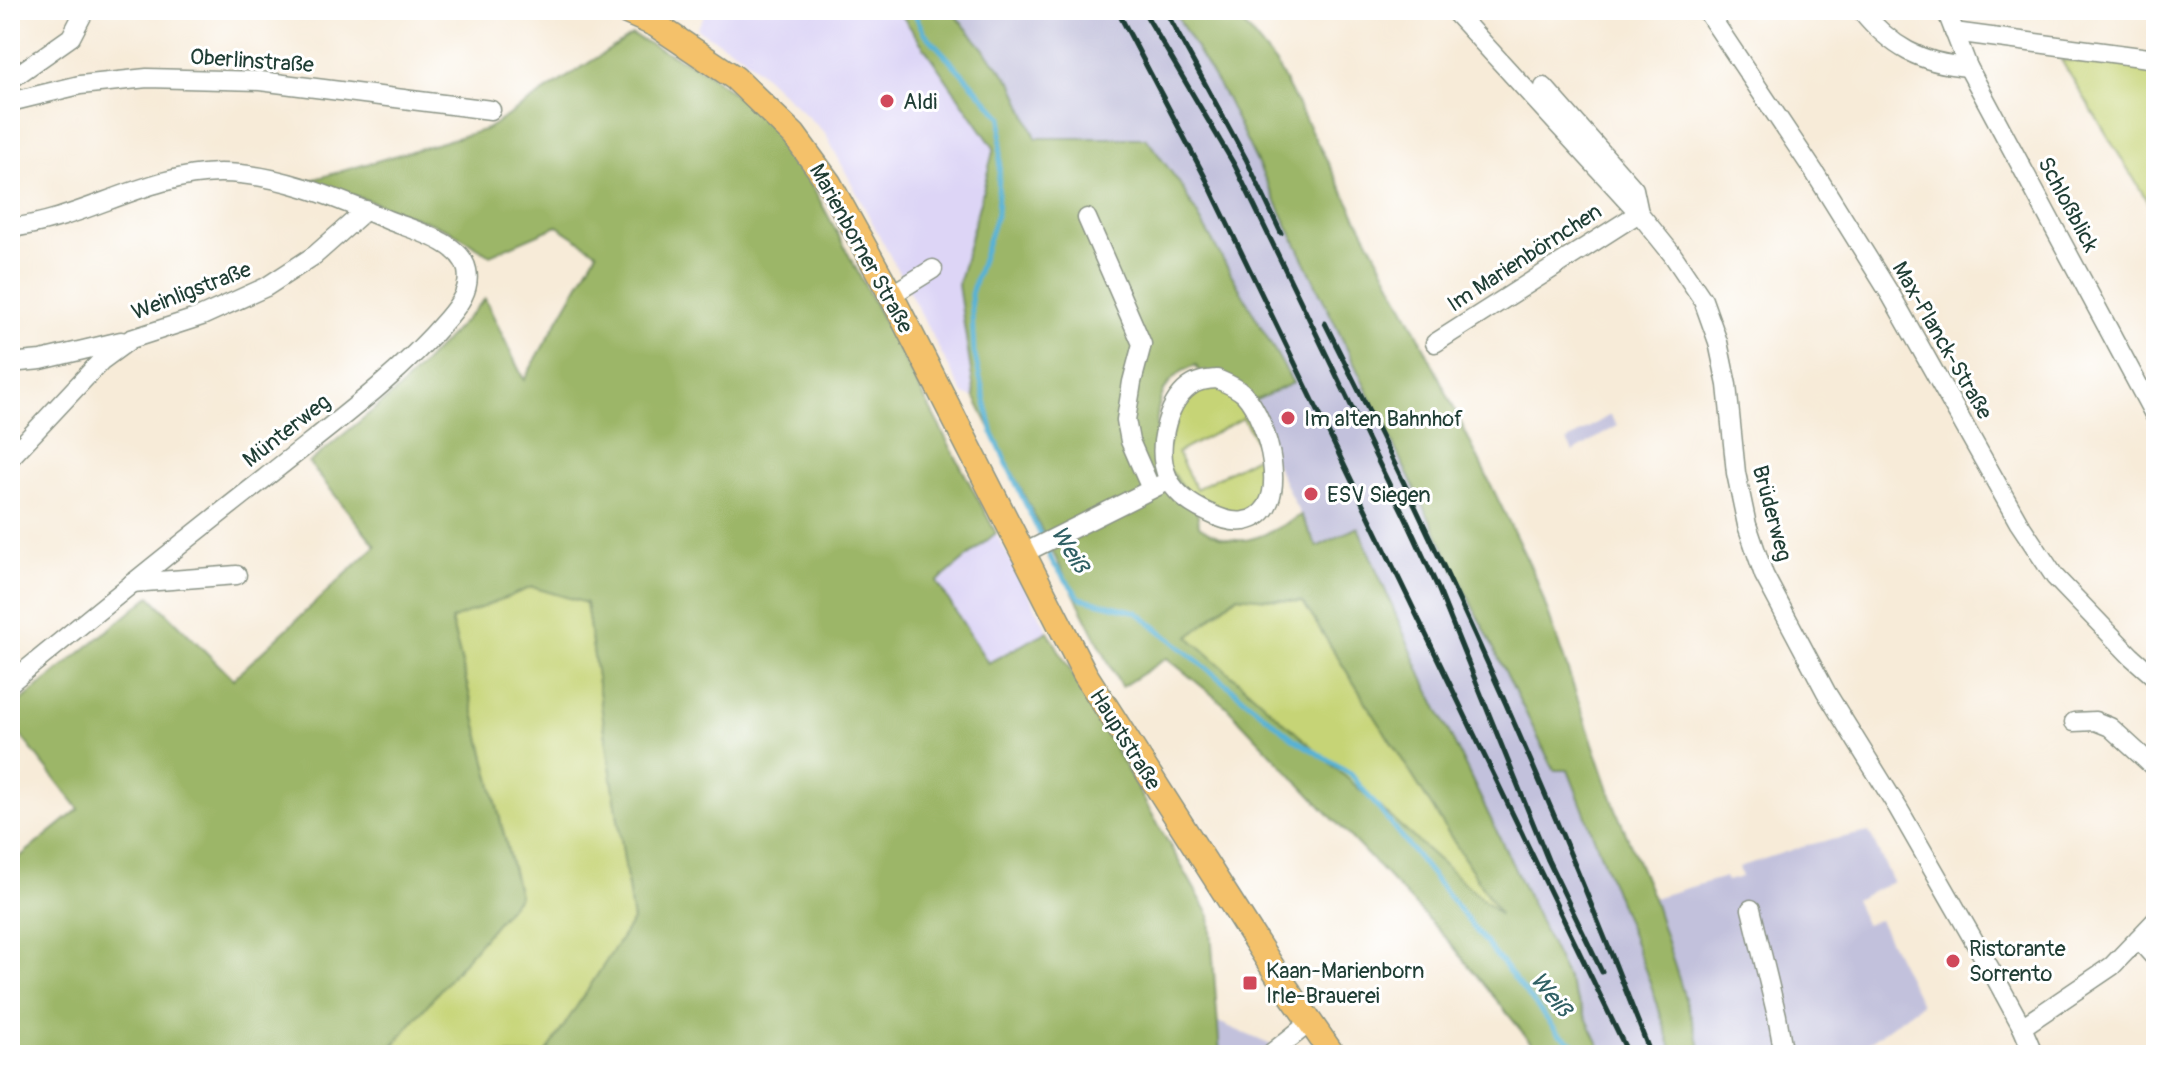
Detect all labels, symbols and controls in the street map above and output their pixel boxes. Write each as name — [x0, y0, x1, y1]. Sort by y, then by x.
street label: Oberlinstraße — [189, 43, 315, 79]
place label: Aldi — [903, 88, 937, 116]
marker: Aldi — [878, 92, 896, 110]
street label: Schloßblick — [2031, 152, 2105, 257]
street label: Marienborner Straße — [803, 159, 919, 338]
street label: Im Marienbörnchen — [1442, 197, 1607, 318]
street label: Weinligstraße — [128, 255, 255, 327]
street label: Max-Planck-Straße — [1886, 257, 1999, 425]
street label: Münterweg — [237, 388, 336, 474]
place label: Im alten Bahnhof — [1304, 405, 1463, 433]
marker: Im alten Bahnhof — [1279, 409, 1297, 427]
street label: Brüderweg — [1746, 462, 1798, 564]
place label: ESV Siegen — [1327, 481, 1431, 509]
marker: ESV Siegen — [1302, 485, 1320, 503]
water label: Weiß — [1044, 520, 1096, 581]
street label: Hauptstraße — [1083, 684, 1167, 795]
place label: Ristorante Sorrento — [1969, 935, 2066, 988]
marker: Ristorante Sorrento — [1944, 952, 1962, 970]
place label: Kaan-Marienborn Irle-Brauerei — [1266, 957, 1425, 1010]
water label: Weiß — [1524, 966, 1579, 1025]
marker: Kaan-Marienborn Irle-Brauerei — [1241, 974, 1259, 992]

